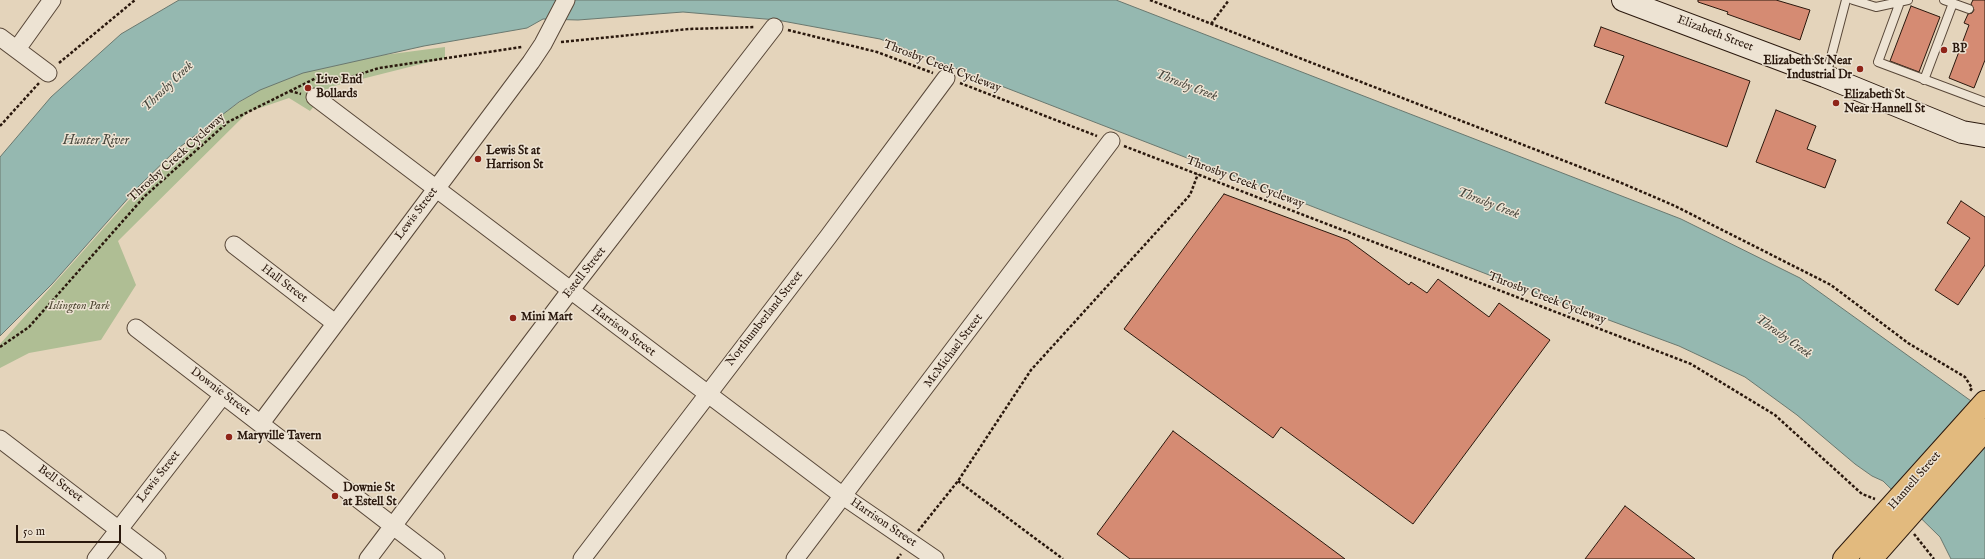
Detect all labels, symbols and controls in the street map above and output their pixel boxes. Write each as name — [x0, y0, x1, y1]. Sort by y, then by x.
street label: Elizabeth Street — [1675, 13, 1755, 55]
street label: Throsby Creek Cycleway — [881, 38, 1003, 96]
place label: BP — [1952, 43, 1967, 57]
marker: BP — [1939, 45, 1949, 55]
place label: Elizabeth St Near Industrial Dr — [1763, 55, 1852, 83]
water label: Throsby Creek — [139, 59, 197, 115]
marker: Elizabeth St Near Industrial Dr — [1855, 64, 1865, 74]
water label: Throsby Creek — [1153, 67, 1219, 105]
place label: Live End Bollards — [316, 74, 362, 102]
marker: Live End Bollards — [303, 83, 313, 93]
place label: Elizabeth St Near Hannell St — [1844, 89, 1925, 117]
marker: Elizabeth St Near Hannell St — [1831, 98, 1841, 108]
street label: Throsby Creek Cycleway — [126, 111, 228, 205]
water label: Hunter River — [63, 133, 129, 149]
place label: Lewis St at Harrison St — [486, 145, 543, 173]
marker: Lewis St at Harrison St — [473, 154, 483, 164]
street label: Throsby Creek Cycleway — [1184, 154, 1306, 212]
street label: Lewis Street — [393, 185, 441, 243]
water label: Throsby Creek — [1455, 185, 1521, 223]
street label: Estell Street — [560, 244, 610, 302]
street label: Hall Street — [258, 262, 310, 306]
street label: Northumberland Street — [723, 269, 807, 369]
street label: Throsby Creek Cycleway — [1486, 270, 1608, 328]
park label: Islington Park — [48, 300, 110, 314]
street label: Harrison Street — [588, 302, 658, 360]
place label: Mini Mart — [521, 311, 573, 325]
street label: McMichael Street — [922, 311, 986, 391]
water label: Throsby Creek — [1752, 312, 1814, 362]
marker: Mini Mart — [508, 313, 518, 323]
street label: Downie Street — [187, 365, 253, 419]
place label: Maryville Tavern — [237, 430, 321, 444]
marker: Maryville Tavern — [224, 432, 234, 442]
street label: Lewis Street — [134, 448, 184, 506]
street label: Hannell Street — [1886, 449, 1944, 513]
street label: Bell Street — [35, 462, 85, 506]
place label: Downie St at Estell St — [343, 482, 397, 510]
marker: Downie St at Estell St — [330, 491, 340, 501]
street label: Harrison Street — [847, 496, 919, 550]
scale bar — [18, 517, 123, 543]
text: 50 m — [23, 524, 45, 539]

